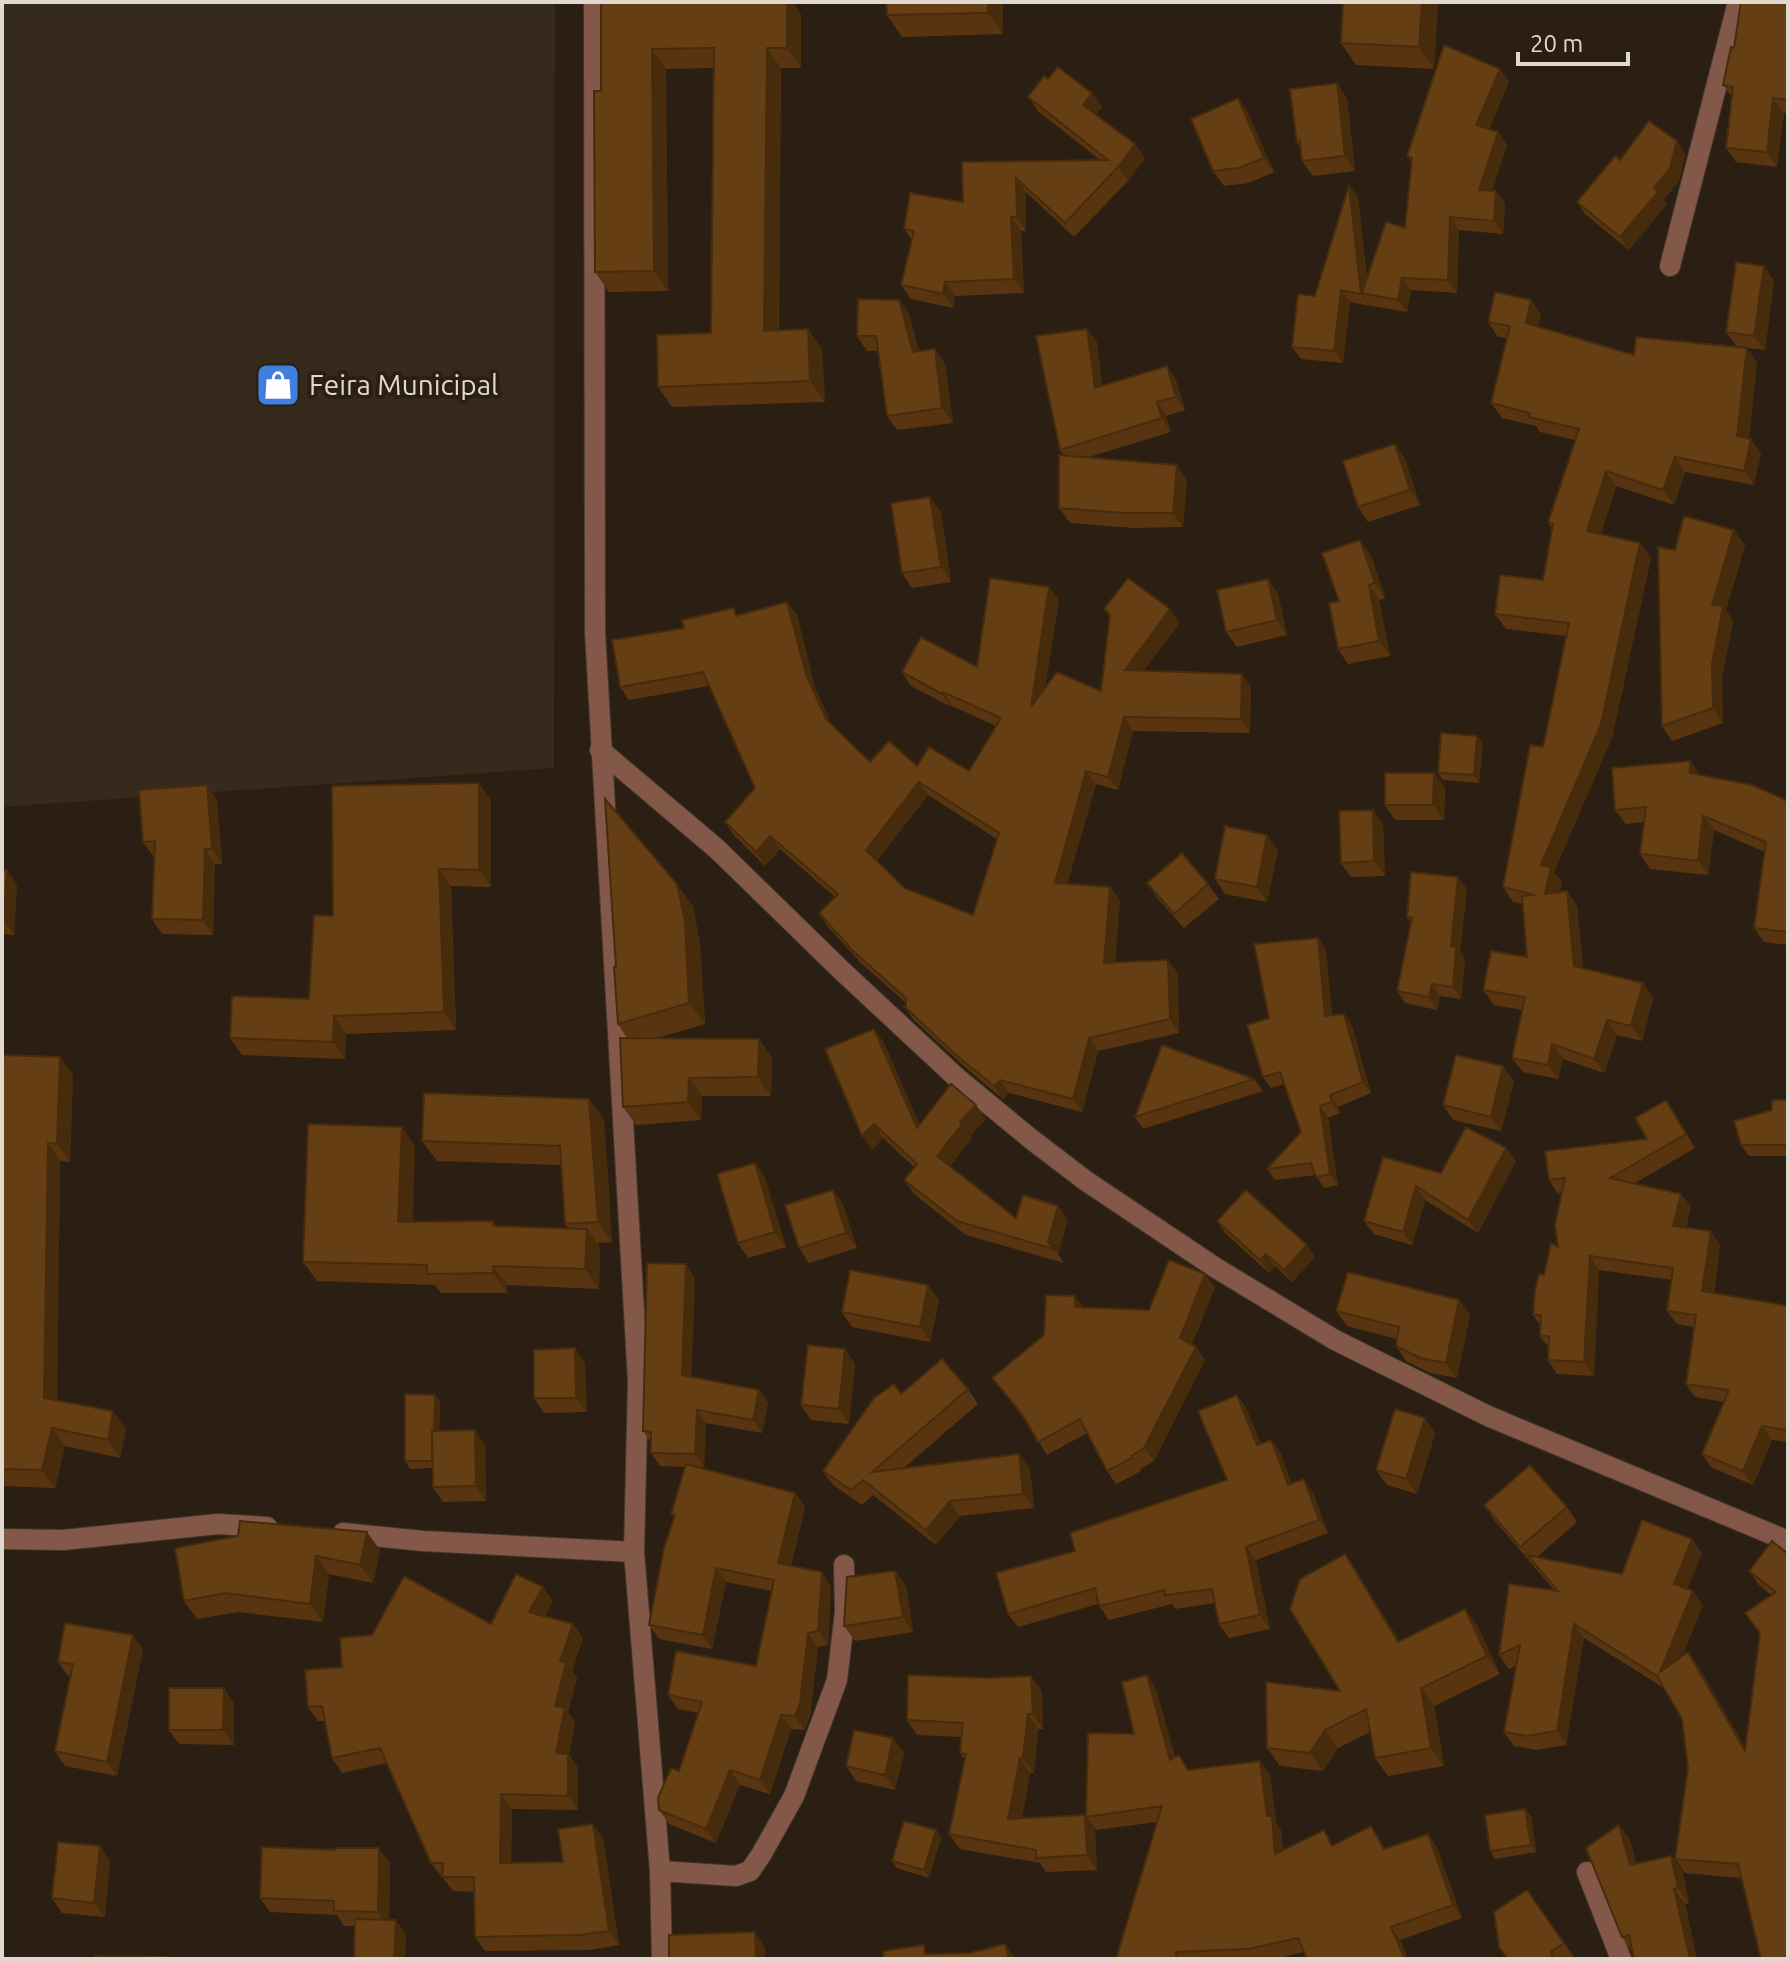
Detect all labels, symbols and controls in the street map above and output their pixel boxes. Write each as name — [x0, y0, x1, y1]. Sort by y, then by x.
scale bar — [1518, 16, 1628, 66]
text: 20 m — [1530, 30, 1583, 57]
shop icon: Feira Municipal — [254, 361, 302, 409]
place label: Feira Municipal — [309, 369, 498, 400]

